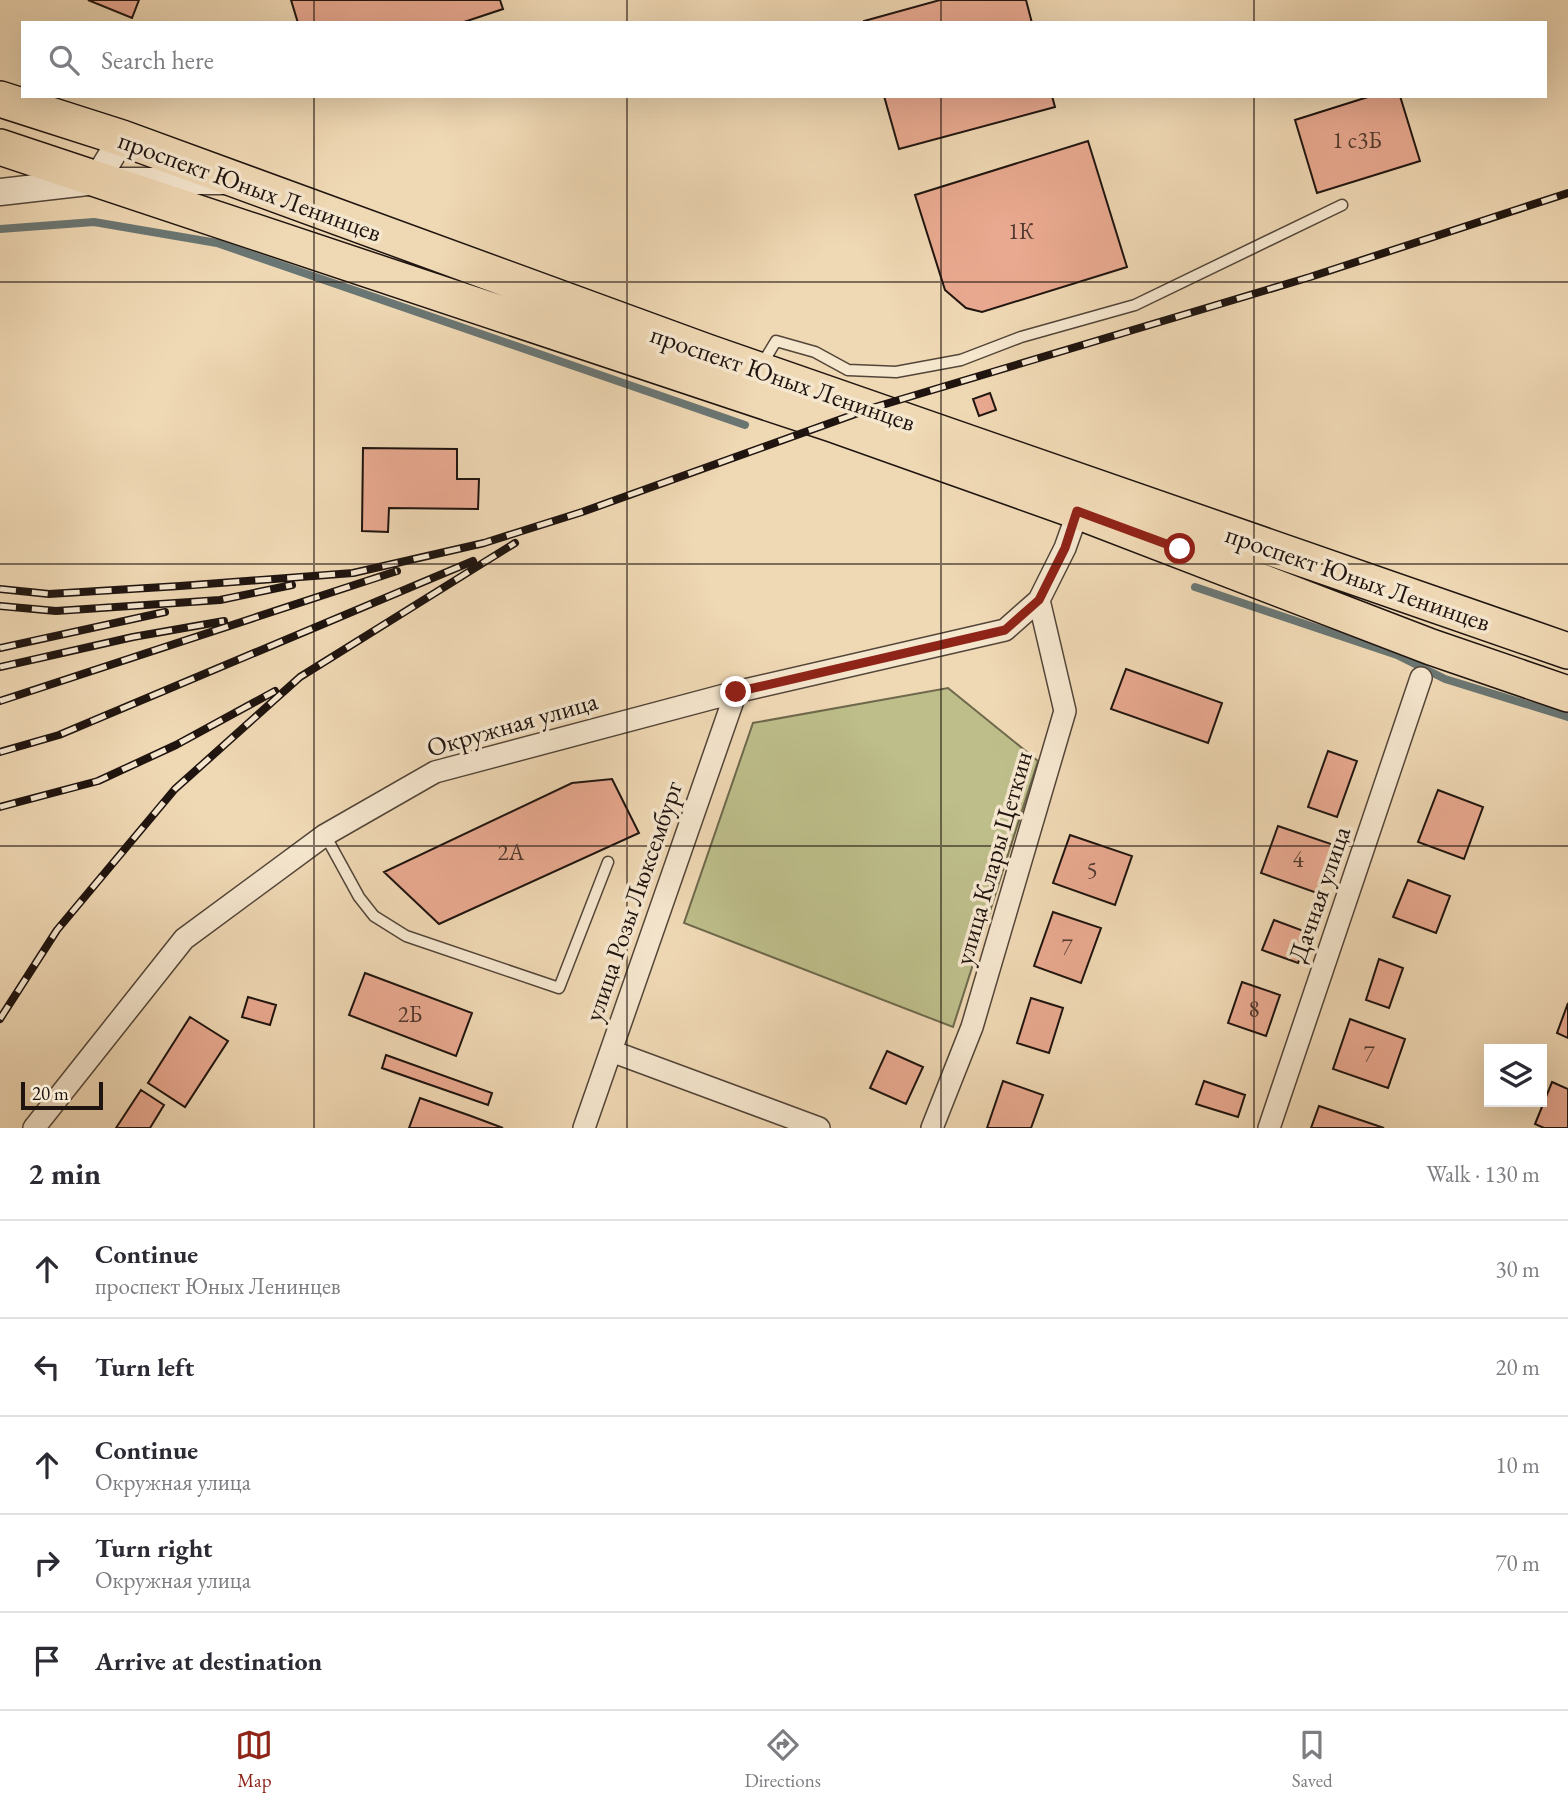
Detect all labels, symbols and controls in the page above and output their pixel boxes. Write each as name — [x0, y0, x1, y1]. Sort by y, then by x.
search box — [21, 21, 1547, 98]
icon: search — [45, 41, 83, 79]
text: Search here — [101, 43, 214, 77]
street label: проспект Юных Ленинцев — [114, 123, 386, 249]
house number: 1 с3Б — [1332, 125, 1382, 155]
house number: 1К — [1008, 216, 1035, 246]
street label: проспект Юных Ленинцев — [646, 317, 920, 439]
street label: проспект Юных Ленинцев — [1221, 517, 1495, 639]
route start — [1164, 533, 1195, 564]
route end — [720, 676, 751, 707]
street label: Окружная улица — [423, 683, 602, 765]
street label: улица Клары Цеткин — [946, 747, 1040, 969]
street label: улица Розы Люксембург — [576, 776, 690, 1026]
street label: Дачная улица — [1280, 821, 1358, 966]
house number: 2А — [498, 837, 526, 867]
house number: 4 — [1292, 844, 1304, 874]
house number: 5 — [1086, 855, 1098, 885]
house number: 7 — [1061, 932, 1073, 962]
house number: 8 — [1248, 994, 1260, 1024]
house number: 2Б — [398, 999, 422, 1029]
house number: 7 — [1363, 1039, 1375, 1069]
map controls — [1484, 1044, 1547, 1107]
button: layers — [1484, 1044, 1547, 1107]
scale bar — [21, 1079, 103, 1111]
text: 20 m — [32, 1081, 69, 1106]
text: 2 min — [28, 1154, 101, 1193]
text: Walk · 130 m — [1426, 1159, 1540, 1189]
text: Continue — [95, 1237, 198, 1271]
icon: ahead — [28, 1250, 66, 1288]
text: 30 m — [1495, 1254, 1540, 1284]
text: проспект Юных Ленинцев — [95, 1271, 341, 1301]
icon: left — [28, 1348, 66, 1386]
text: Turn left — [95, 1350, 194, 1384]
text: 20 m — [1495, 1352, 1540, 1382]
text: Continue — [95, 1433, 198, 1467]
icon: ahead — [28, 1446, 66, 1484]
text: 10 m — [1495, 1450, 1540, 1480]
text: Окружная улица — [95, 1467, 251, 1497]
text: Turn right — [95, 1531, 213, 1565]
icon: right — [28, 1544, 66, 1582]
text: 70 m — [1495, 1548, 1540, 1578]
text: Окружная улица — [95, 1565, 251, 1595]
icon: arrive — [28, 1642, 66, 1680]
text: Arrive at destination — [95, 1644, 322, 1678]
tab: Map — [235, 1726, 273, 1793]
tab: Directions — [744, 1726, 821, 1793]
tab: Saved — [1292, 1726, 1333, 1793]

